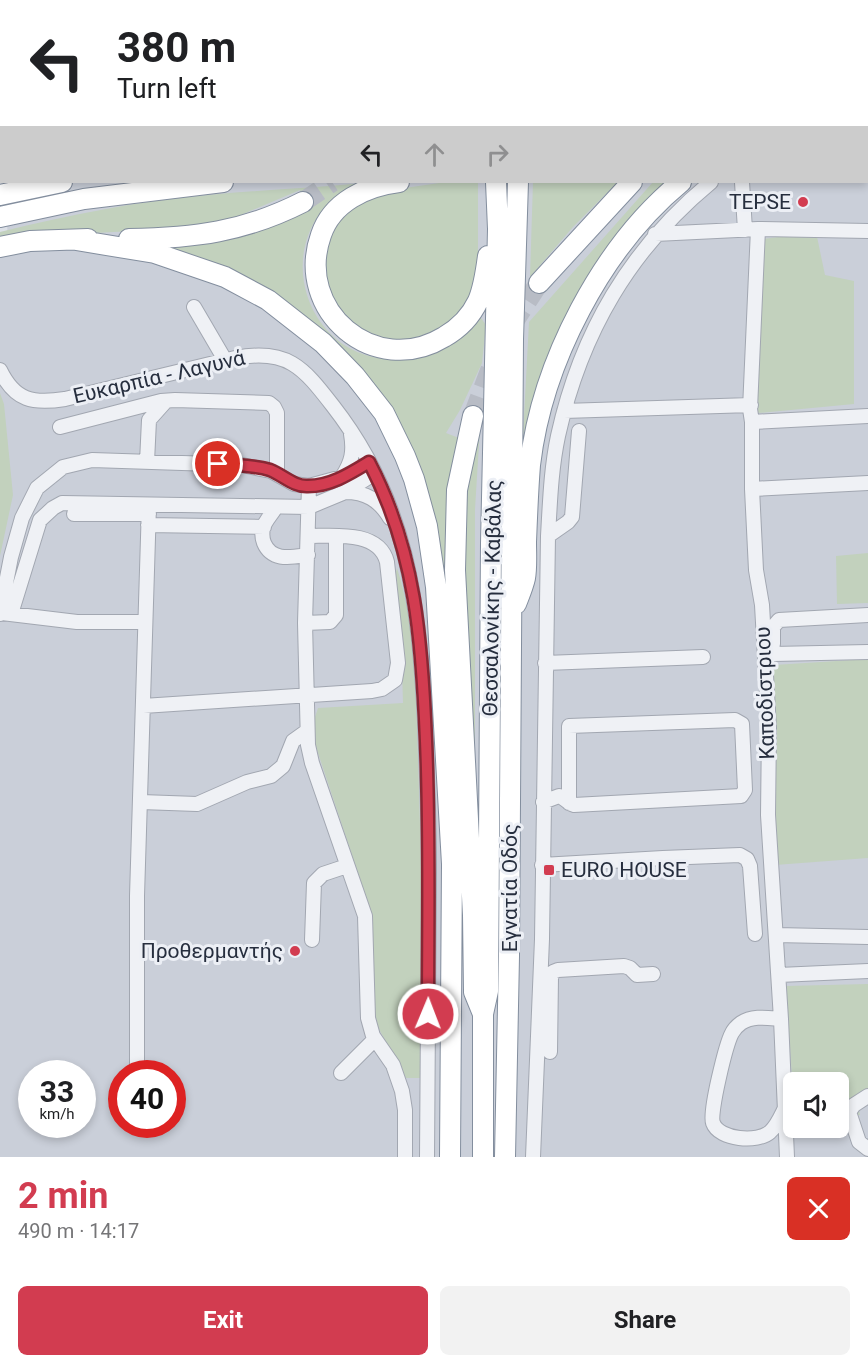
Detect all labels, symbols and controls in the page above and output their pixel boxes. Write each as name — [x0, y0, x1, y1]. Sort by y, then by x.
text: 380 m — [117, 23, 236, 72]
icon: left — [18, 24, 96, 102]
text: Turn left — [117, 73, 217, 105]
icon: left — [355, 138, 388, 171]
icon: ahead — [418, 138, 451, 171]
icon: right — [481, 138, 514, 171]
place label: TEPSE — [729, 190, 791, 214]
marker: TEPSE — [796, 195, 810, 209]
street label: Ευκαρπία - Λαγυνά — [71, 346, 247, 408]
pin — [192, 438, 243, 489]
icon: arrive — [201, 447, 234, 480]
street label: Θεσσαλονίκης - Καβάλας — [478, 479, 506, 717]
street label: Καποδίστριου — [751, 626, 779, 760]
street label: Εγνατία Οδός — [498, 824, 522, 952]
place label: EURO HOUSE — [561, 858, 687, 882]
marker: EURO HOUSE — [542, 863, 556, 877]
place label: Προθερμαντής — [141, 939, 283, 963]
marker: Προθερμαντής — [288, 944, 302, 958]
position arrow — [396, 982, 460, 1046]
speed limit sign: 40 — [108, 1060, 186, 1138]
map controls — [783, 1072, 849, 1138]
button: sound — [783, 1072, 849, 1138]
text: 33 — [40, 1074, 74, 1109]
text: km/h — [39, 1105, 75, 1123]
text: 2 min — [18, 1175, 109, 1217]
button: close — [787, 1177, 850, 1240]
text: 490 m · 14:17 — [18, 1219, 139, 1243]
button: Exit — [18, 1286, 428, 1355]
button: Share — [440, 1286, 850, 1355]

